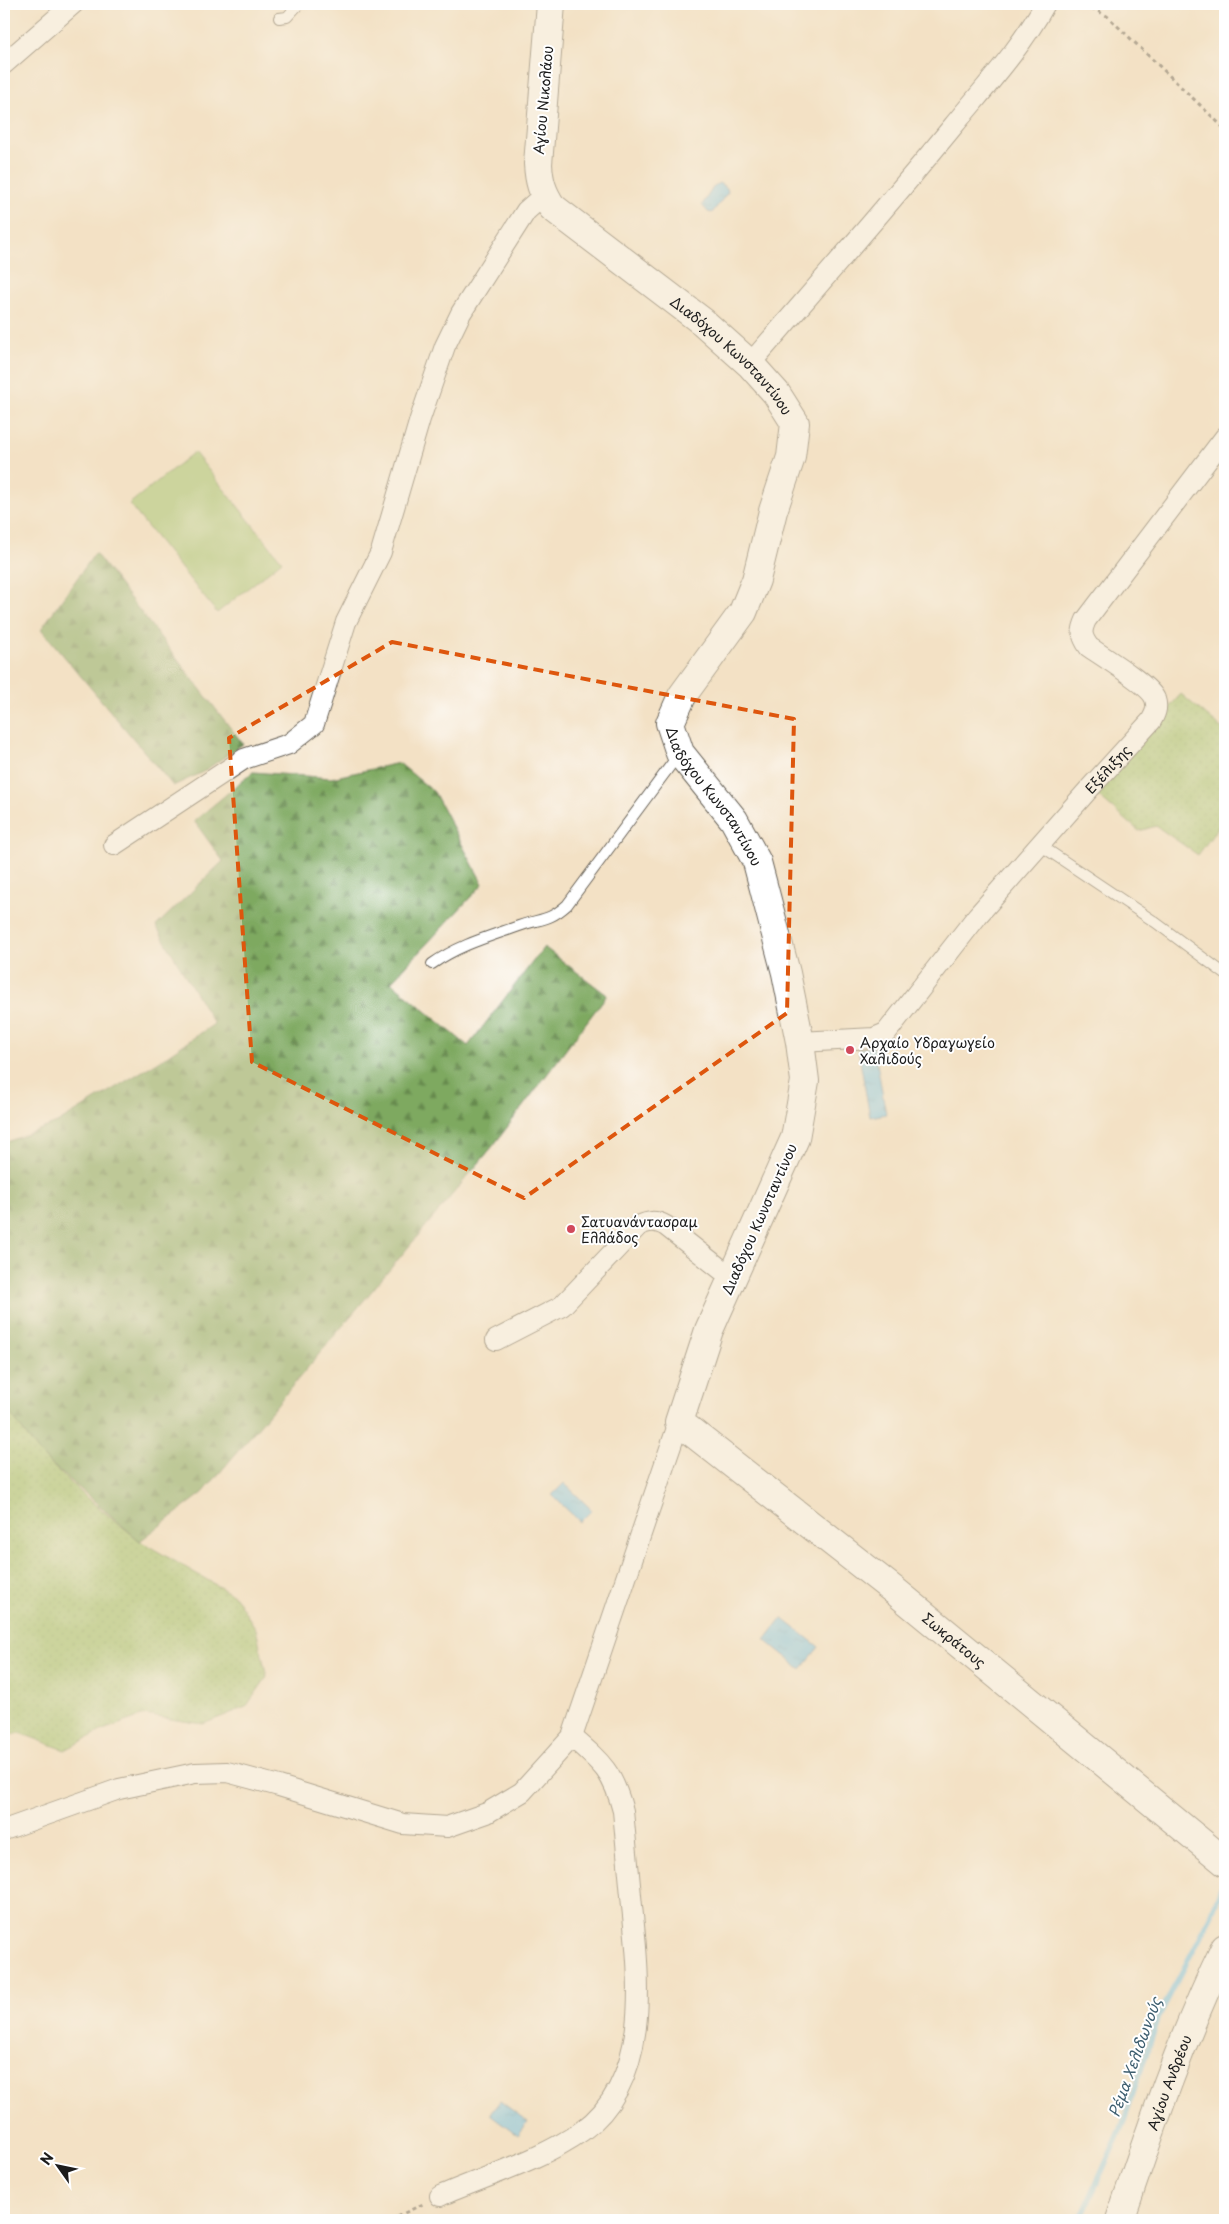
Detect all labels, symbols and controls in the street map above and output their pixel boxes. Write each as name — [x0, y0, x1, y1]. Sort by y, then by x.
street label: Αγίου Νικολάου — [528, 45, 558, 155]
street label: Διαδόχου Κωνσταντίνου — [666, 291, 798, 419]
street label: Διαδόχου Κωνσταντίνου — [661, 724, 767, 869]
street label: Εξέλιξης — [1080, 740, 1135, 798]
place label: Αρχαίο Υδραγωγείο Χαλιδούς — [860, 1032, 995, 1069]
marker: Αρχαίο Υδραγωγείο Χαλιδούς — [844, 1044, 856, 1056]
street label: Διαδόχου Κωνσταντίνου — [716, 1140, 802, 1298]
place label: Σατυανάντασραμ Ελλάδος — [581, 1211, 698, 1248]
marker: Σατυανάντασραμ Ελλάδος — [565, 1223, 577, 1235]
street label: Σωκράτους — [918, 1607, 991, 1672]
water label: Ρέμα Χελιδωνούς — [1102, 1993, 1167, 2120]
street label: Αγίου Ανδρέου — [1141, 2031, 1196, 2133]
north arrow — [32, 2142, 82, 2192]
text: N — [35, 2148, 59, 2169]

